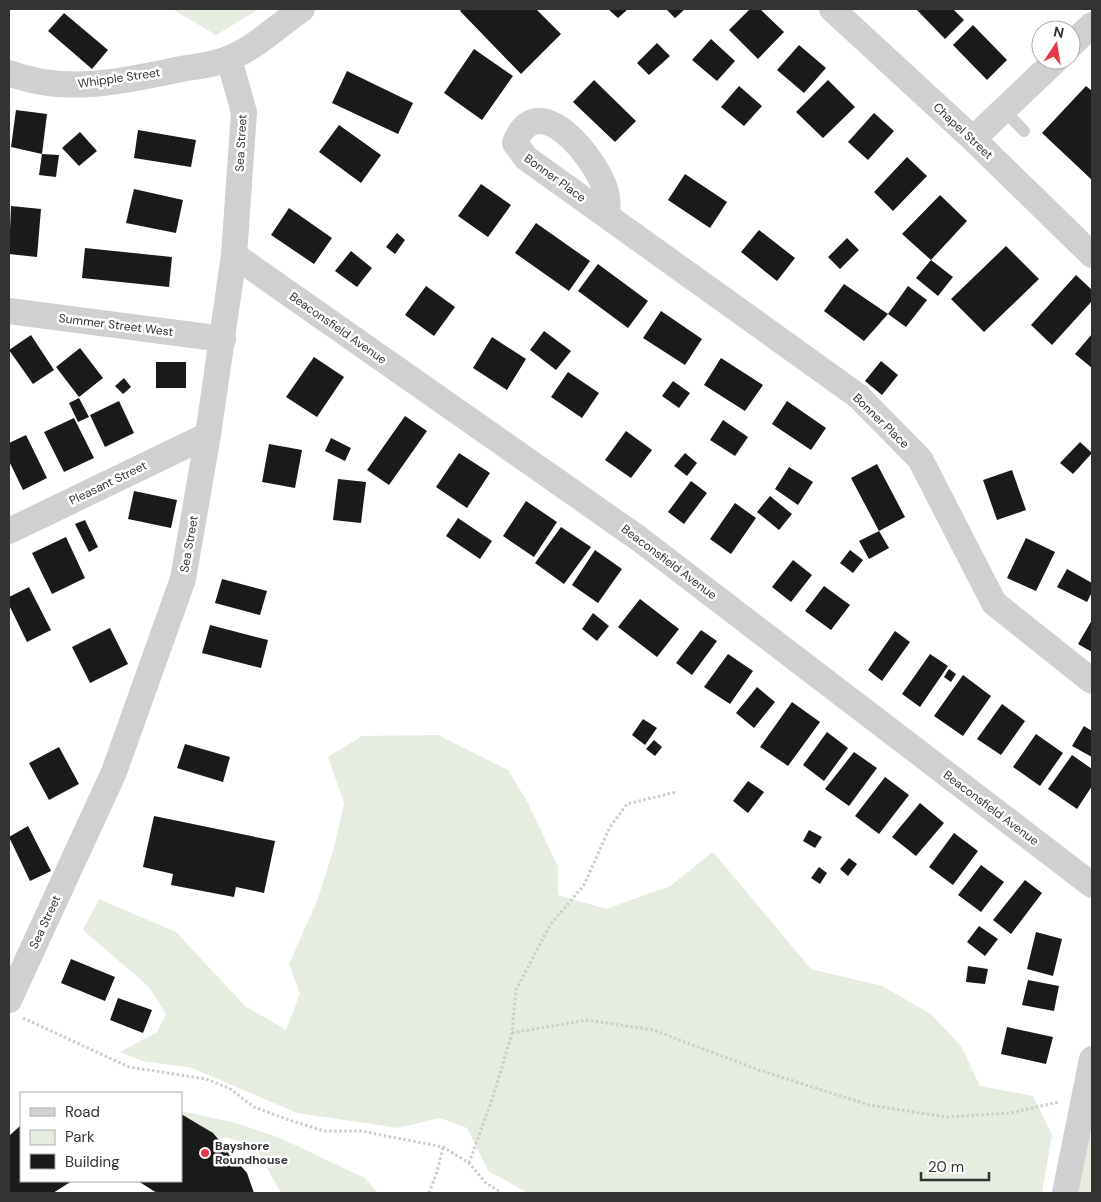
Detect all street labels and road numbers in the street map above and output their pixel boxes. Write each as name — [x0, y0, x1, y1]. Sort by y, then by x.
street label: Whipple Street — [77, 64, 162, 92]
street label: Chapel Street — [930, 99, 997, 163]
street label: Sea Street — [232, 114, 251, 172]
street label: Bonner Place — [521, 150, 589, 206]
street label: Beaconsfield Avenue — [286, 288, 390, 368]
street label: Summer Street West — [58, 310, 174, 340]
street label: Bonner Place — [849, 390, 913, 452]
street label: Pleasant Street — [67, 457, 150, 509]
street label: Sea Street — [176, 514, 202, 574]
street label: Beaconsfield Avenue — [618, 521, 720, 603]
street label: Beaconsfield Avenue — [940, 767, 1042, 849]
street label: Sea Street — [26, 892, 65, 951]

